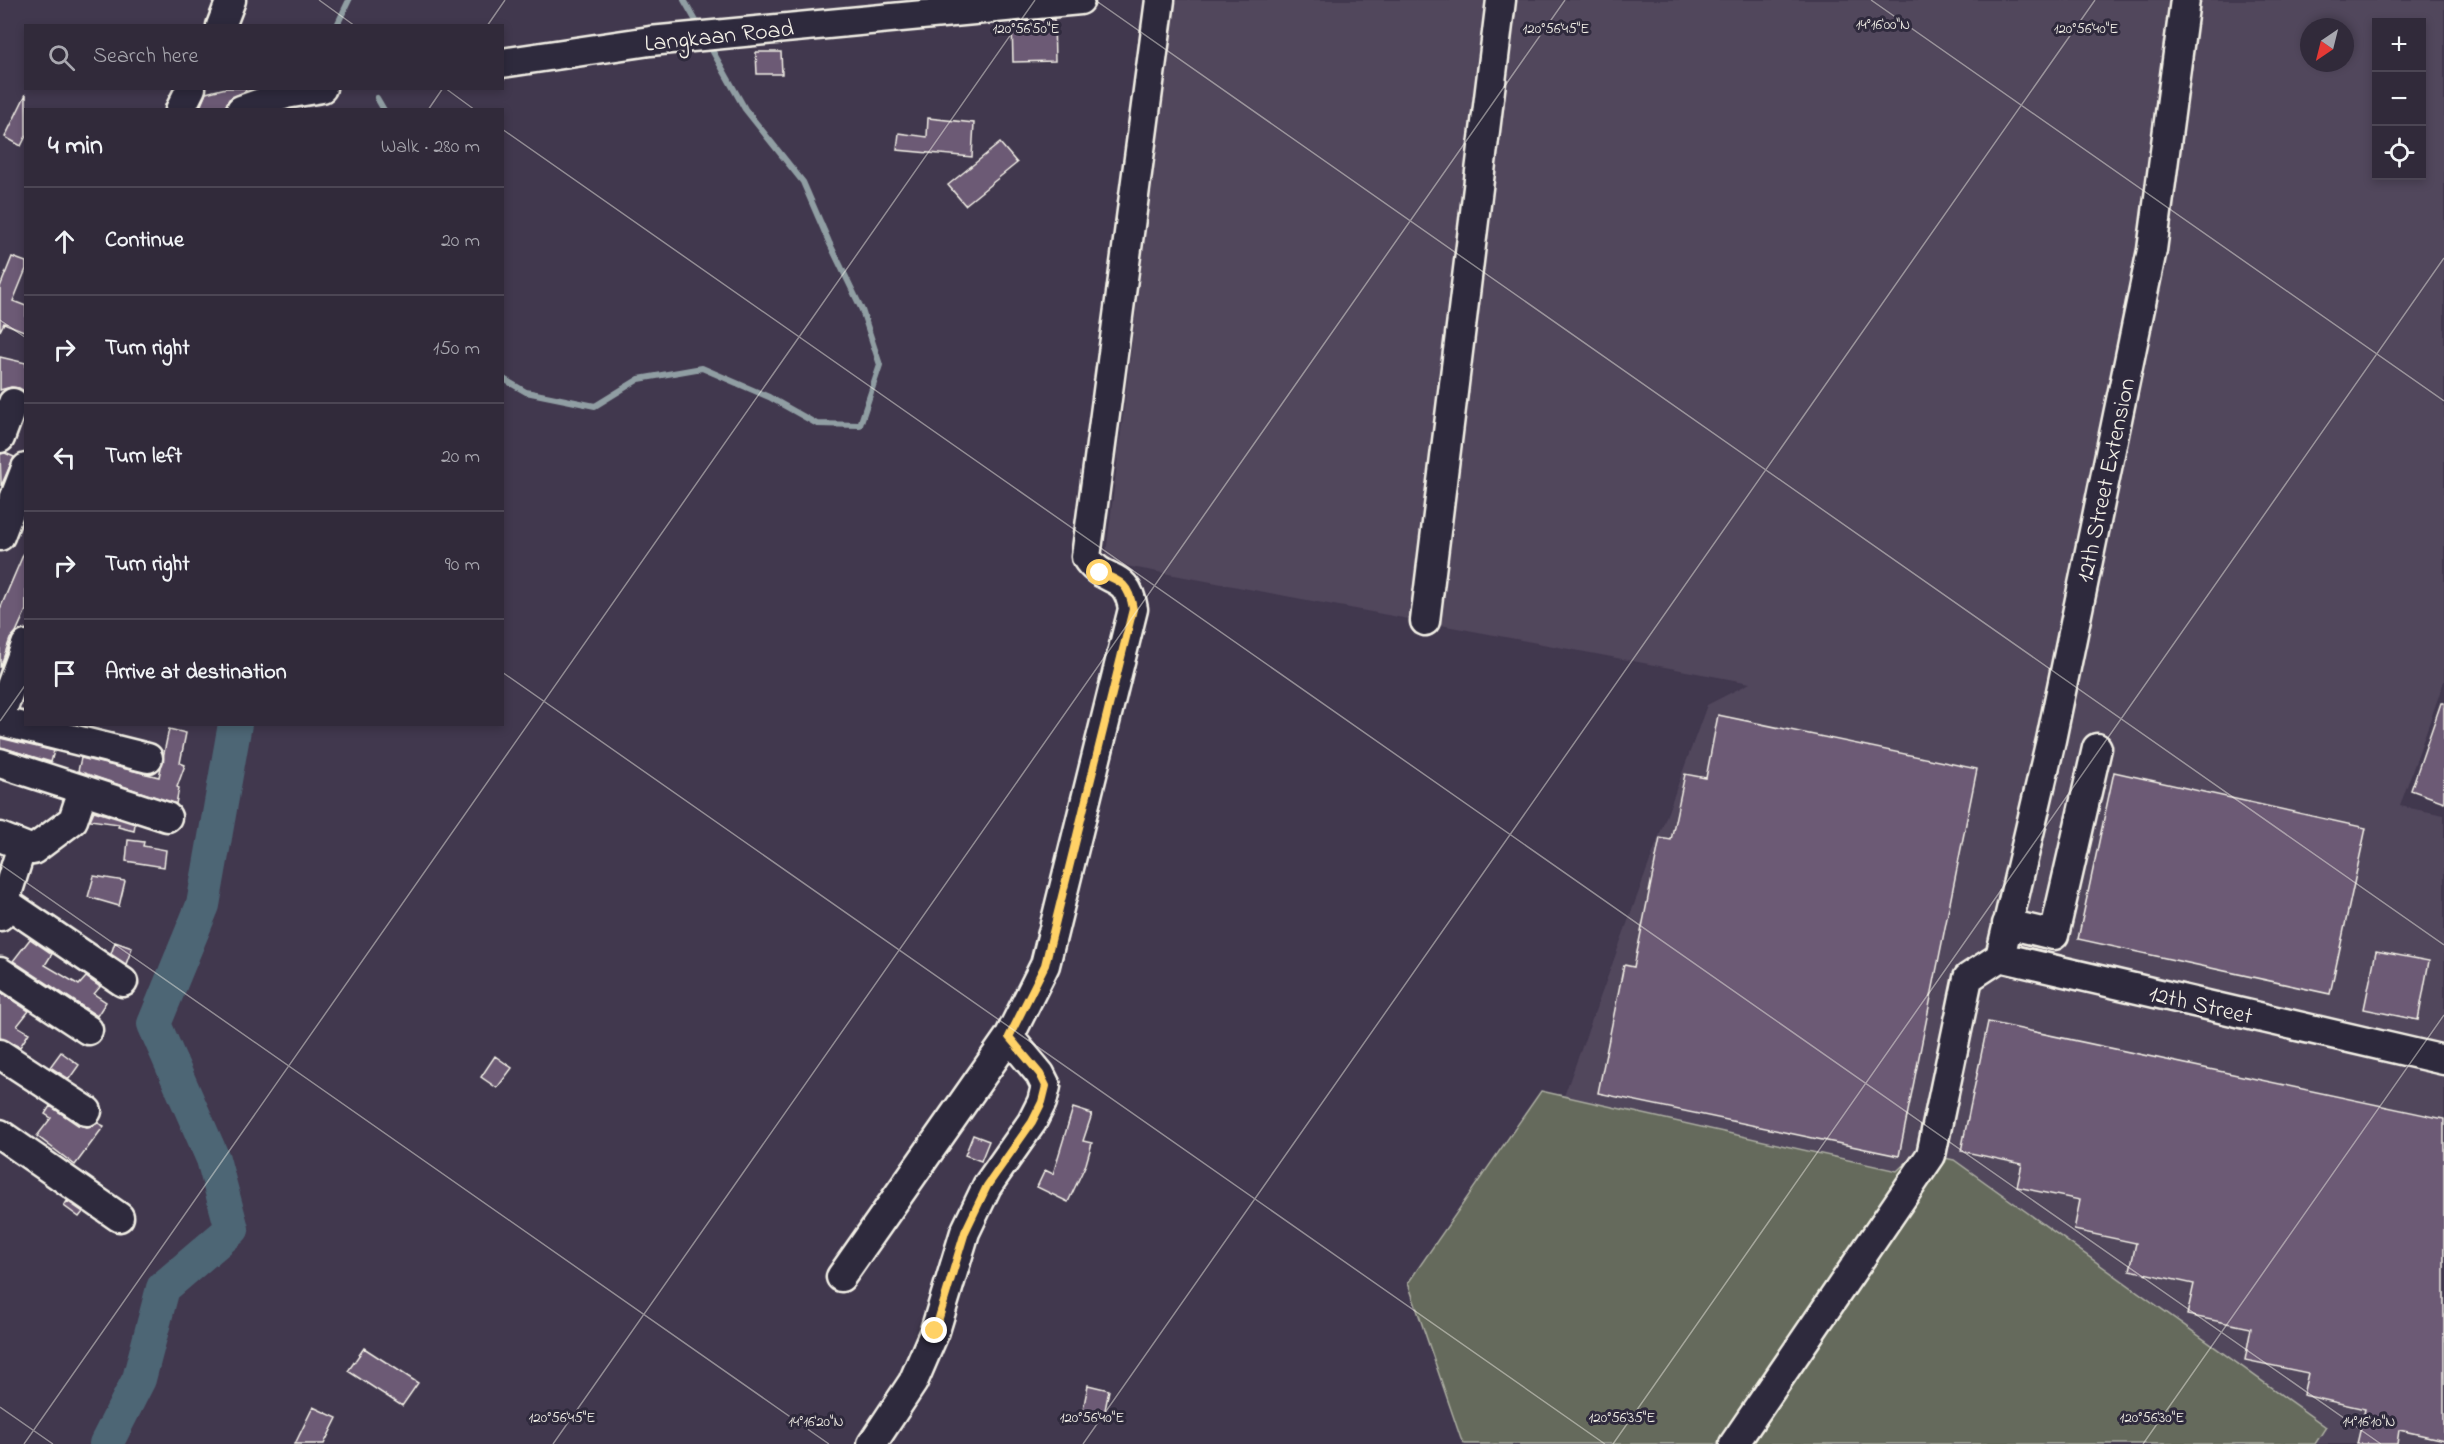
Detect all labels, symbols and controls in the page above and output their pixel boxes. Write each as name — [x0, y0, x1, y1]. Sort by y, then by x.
street label: Langkaan Road — [643, 12, 796, 63]
text: 14°16'00"N — [1856, 14, 1910, 36]
text: 120°56'50"E — [992, 18, 1060, 40]
text: 120°56'45"E — [1523, 18, 1589, 40]
text: 120°56'40"E — [2054, 18, 2118, 40]
north arrow — [2300, 18, 2354, 72]
map controls — [2372, 18, 2426, 180]
button: + — [2372, 18, 2426, 72]
search box — [24, 24, 504, 90]
icon: search — [45, 41, 78, 74]
text: Search here — [93, 41, 198, 73]
button: − — [2372, 72, 2426, 126]
button: locate — [2372, 126, 2426, 180]
text: 4 min — [48, 128, 103, 166]
text: Walk · 280 m — [381, 133, 480, 162]
icon: ahead — [48, 225, 81, 258]
text: Continue — [105, 225, 184, 257]
text: 20 m — [441, 227, 480, 256]
icon: right — [48, 333, 81, 366]
text: Turn right — [105, 333, 190, 365]
text: 150 m — [433, 335, 480, 364]
street label: 12th Street Extension — [2069, 375, 2146, 586]
icon: left — [48, 441, 81, 474]
text: Turn left — [105, 441, 182, 473]
text: 20 m — [441, 443, 480, 472]
icon: right — [48, 549, 81, 582]
text: Turn right — [105, 549, 190, 581]
text: 90 m — [445, 551, 480, 580]
route start — [1086, 559, 1112, 585]
icon: arrive — [48, 657, 81, 690]
text: Arrive at destination — [105, 657, 287, 689]
street label: 12th Street — [2145, 978, 2256, 1035]
route end — [921, 1317, 947, 1343]
text: 120°56'45"E — [529, 1407, 595, 1429]
text: 120°56'40"E — [1060, 1407, 1124, 1429]
text: 120°56'35"E — [1589, 1407, 1655, 1429]
text: 120°56'30"E — [2120, 1407, 2184, 1429]
text: 14°16'20"N — [788, 1411, 844, 1433]
text: 14°16'10"N — [2343, 1411, 2395, 1433]

